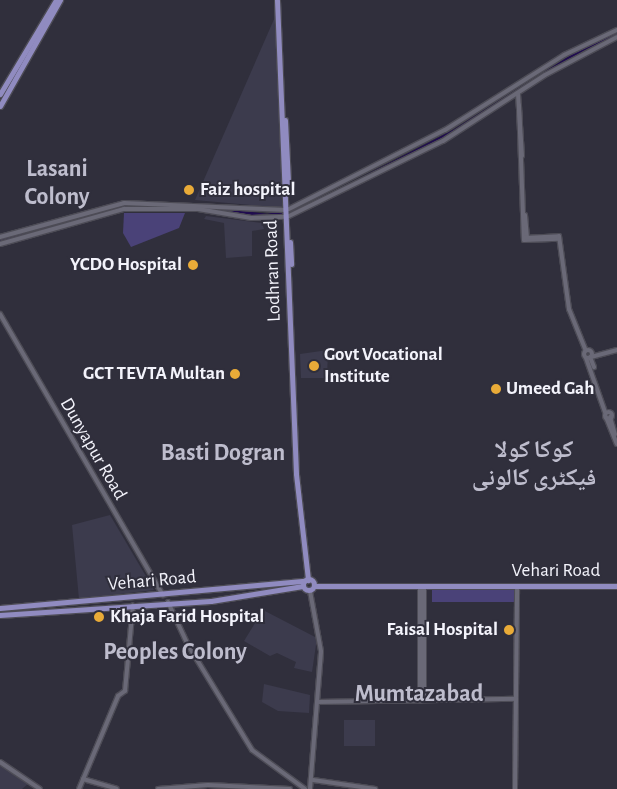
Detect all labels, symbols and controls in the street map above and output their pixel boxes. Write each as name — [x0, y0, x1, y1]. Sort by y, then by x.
district label: Lasani Colony — [25, 156, 89, 212]
place label: Faiz hospital — [200, 179, 295, 201]
marker: Faiz hospital — [182, 183, 196, 197]
street label: Lodhran Road — [260, 220, 286, 322]
place label: YCDO Hospital — [70, 254, 182, 276]
marker: YCDO Hospital — [186, 258, 200, 272]
place label: Govt Vocational Institute — [324, 344, 443, 388]
marker: Govt Vocational Institute — [308, 360, 320, 372]
place label: GCT TEVTA Multan — [83, 363, 225, 385]
marker: GCT TEVTA Multan — [229, 368, 241, 380]
place label: Umeed Gah — [506, 378, 594, 400]
marker: Umeed Gah — [490, 383, 502, 395]
street label: Dunyapur Road — [55, 394, 131, 504]
district label: کوکا کولا فیکٹری کالونی — [472, 437, 596, 493]
district label: Basti Dogran — [161, 440, 285, 468]
street label: Vehari Road — [512, 560, 600, 582]
street label: Vehari Road — [107, 566, 197, 596]
place label: Khaja Farid Hospital — [110, 606, 264, 628]
marker: Khaja Farid Hospital — [92, 610, 106, 624]
place label: Faisal Hospital — [387, 619, 498, 641]
marker: Faisal Hospital — [502, 623, 516, 637]
district label: Peoples Colony — [103, 639, 247, 667]
district label: Mumtazabad — [355, 681, 483, 709]

